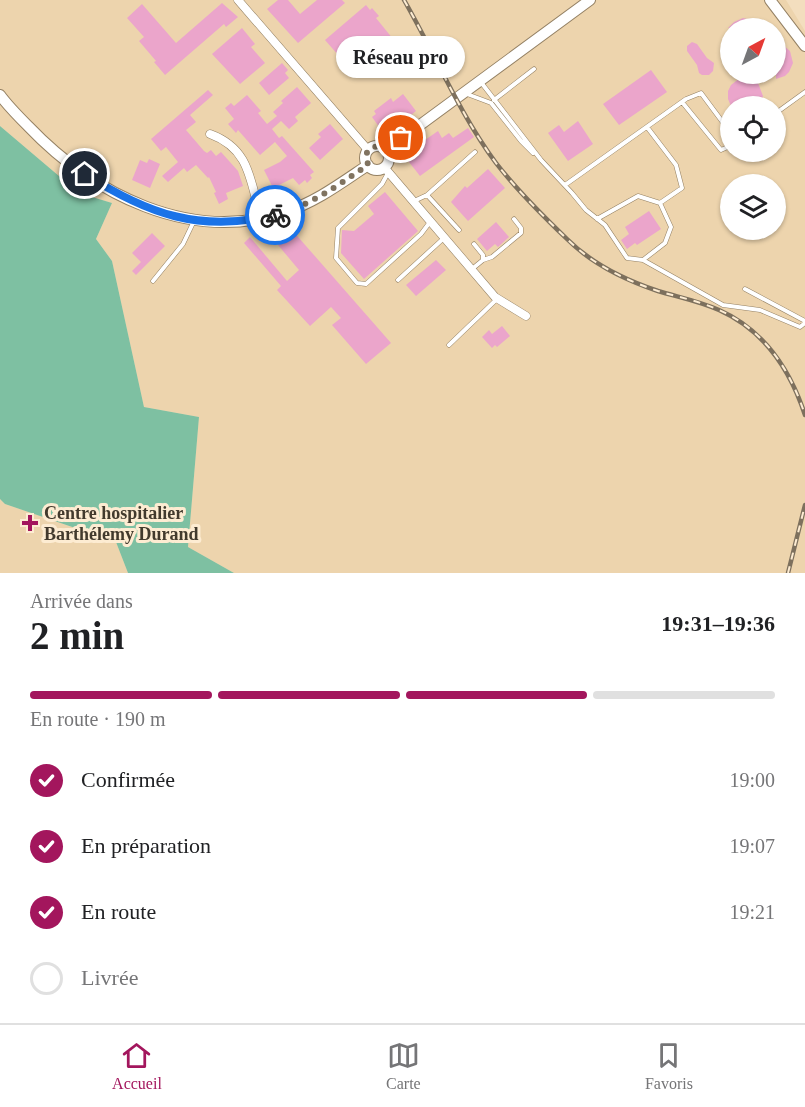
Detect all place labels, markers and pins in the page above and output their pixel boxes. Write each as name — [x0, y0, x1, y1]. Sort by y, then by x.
callout: Réseau pro — [336, 36, 466, 78]
pin — [375, 112, 426, 163]
pin — [59, 148, 110, 199]
place label: Centre hospitalier Barthélemy Durand — [44, 503, 199, 544]
marker: Centre hospitalier Barthélemy Durand — [21, 514, 39, 532]

